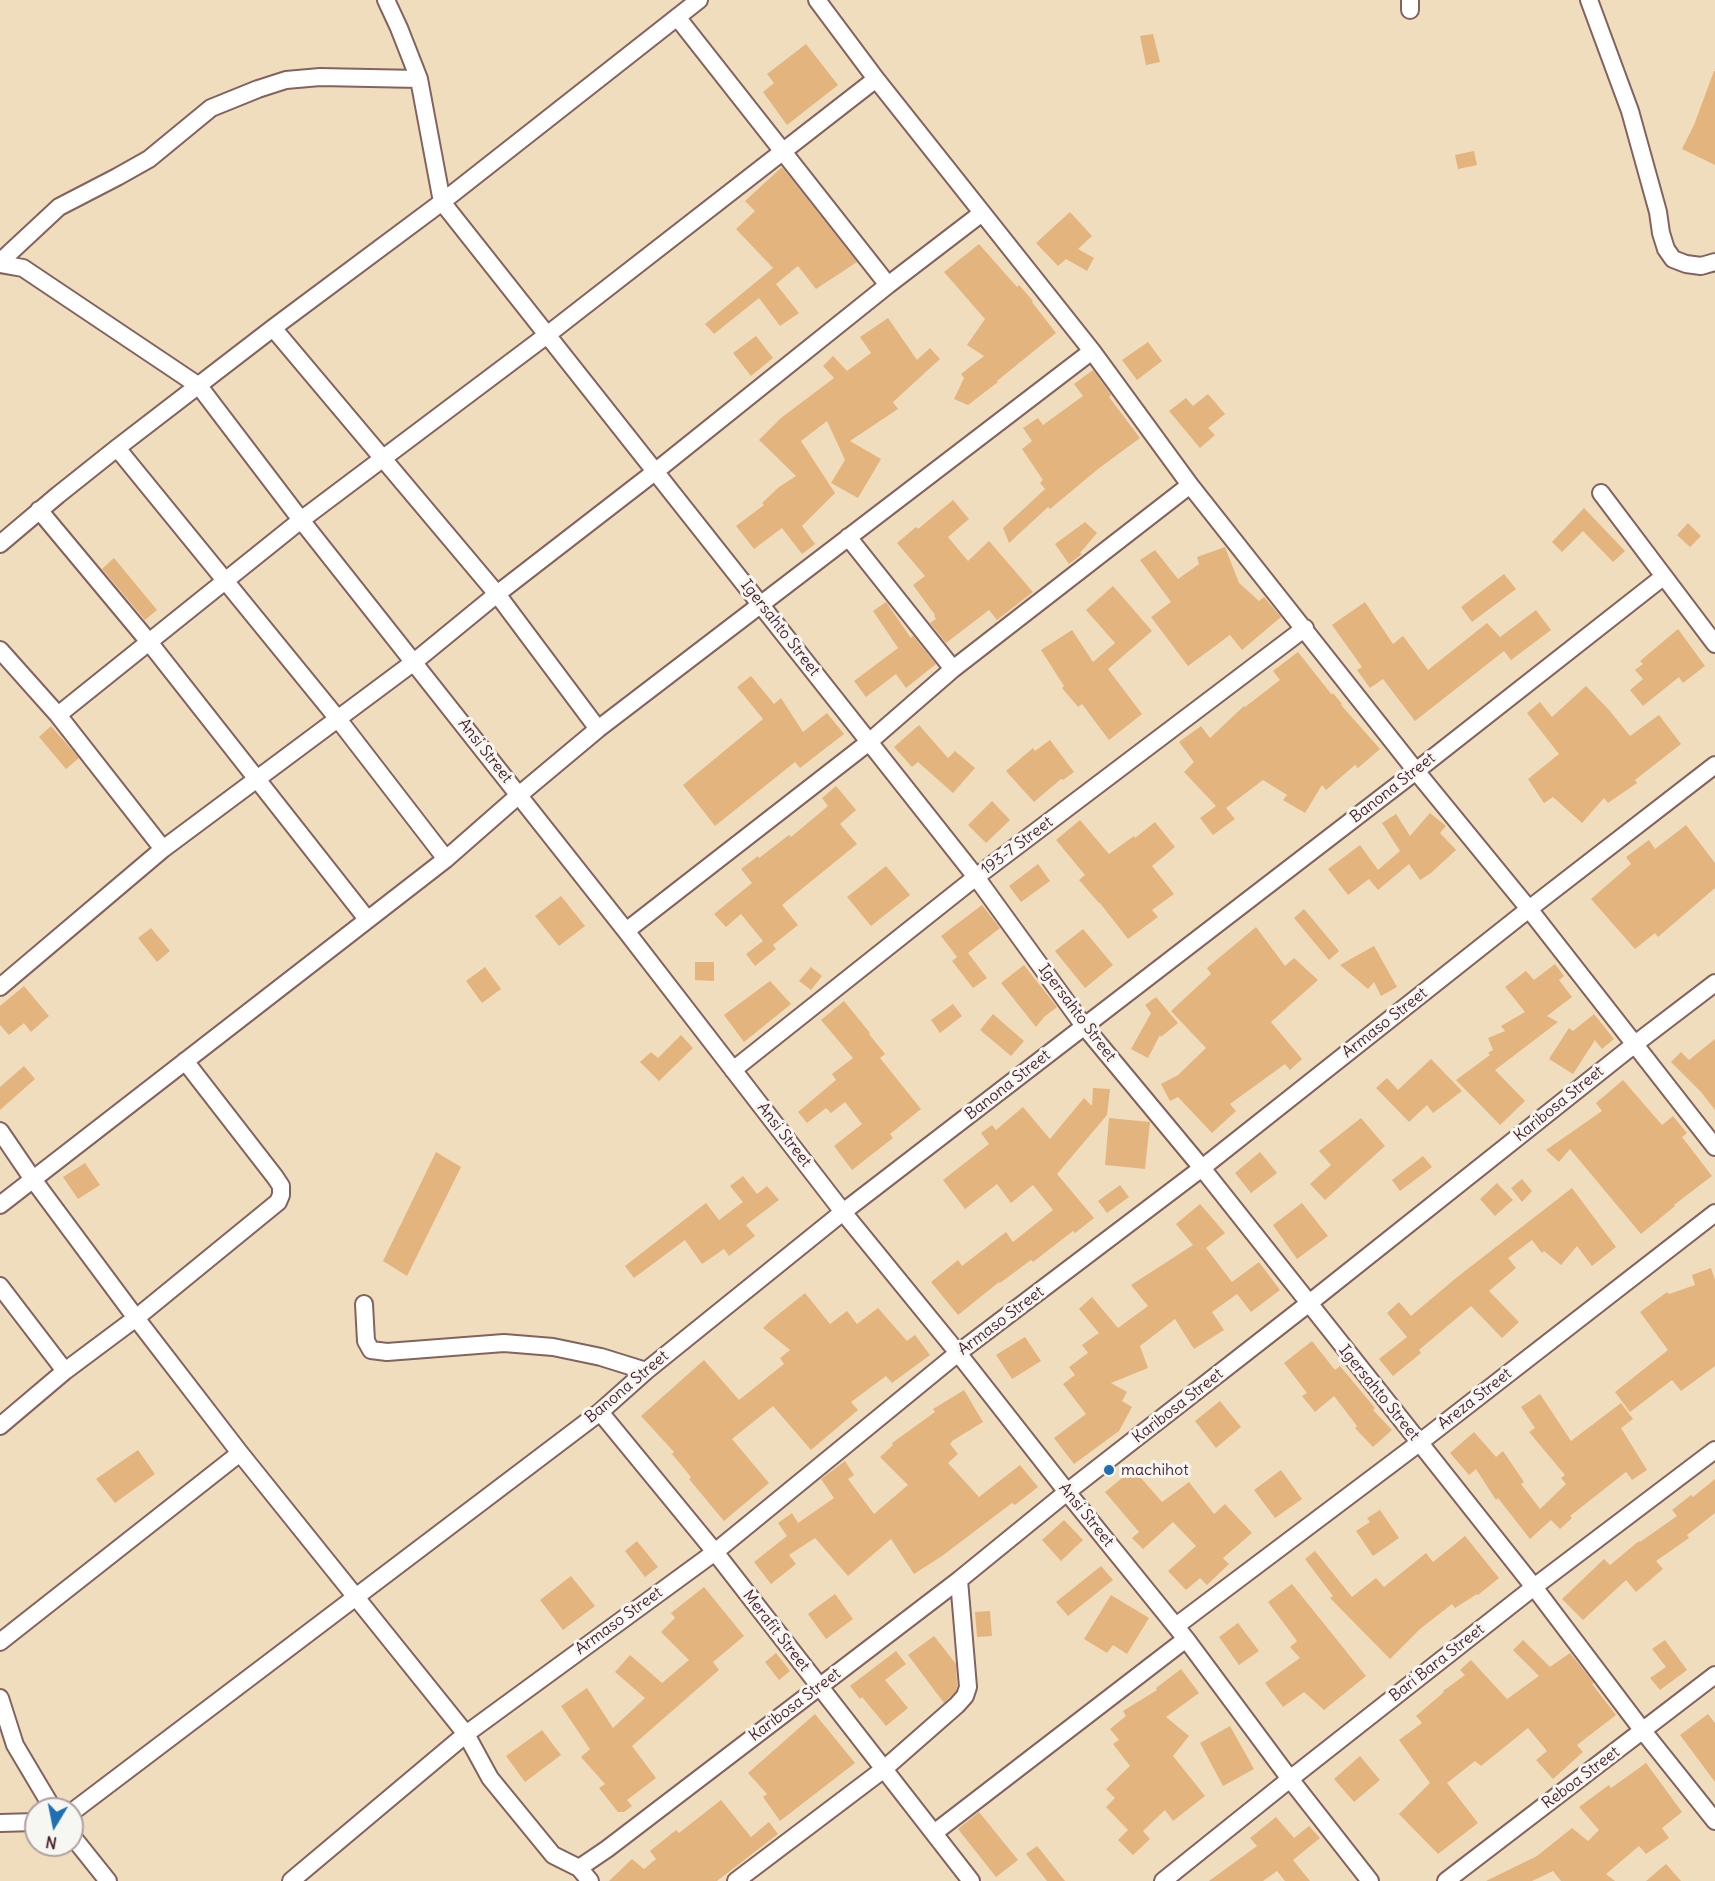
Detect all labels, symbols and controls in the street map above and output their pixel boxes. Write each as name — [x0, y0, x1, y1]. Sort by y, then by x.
street label: Igersahto Street — [736, 576, 824, 680]
street label: Ansi Street — [454, 715, 516, 787]
street label: Banona Street — [1347, 749, 1439, 827]
street label: 193-7 Street — [977, 813, 1057, 879]
street label: Igersahto Street — [1034, 960, 1120, 1066]
street label: Armaso Street — [1339, 984, 1431, 1062]
street label: Banona Street — [962, 1046, 1054, 1124]
street label: Karibosa Street — [1510, 1062, 1608, 1146]
street label: Ansi Street — [753, 1099, 815, 1171]
street label: Armaso Street — [954, 1282, 1048, 1360]
street label: Igersahto Street — [1335, 1341, 1423, 1445]
street label: Banona Street — [581, 1347, 673, 1427]
street label: Areza Street — [1434, 1364, 1516, 1434]
street label: Karibosa Street — [1129, 1365, 1227, 1447]
place label: machihot — [1121, 1460, 1189, 1480]
marker: machihot — [1102, 1463, 1116, 1477]
street label: Ansi Street — [1054, 1479, 1118, 1551]
street label: Armaso Street — [572, 1583, 666, 1659]
street label: Merafit Street — [738, 1587, 814, 1675]
street label: Bari Bara Street — [1386, 1620, 1488, 1706]
street label: Karibosa Street — [745, 1664, 845, 1746]
street label: Reboa Street — [1539, 1743, 1623, 1813]
north arrow — [24, 1797, 84, 1857]
text: N — [44, 1832, 58, 1854]

